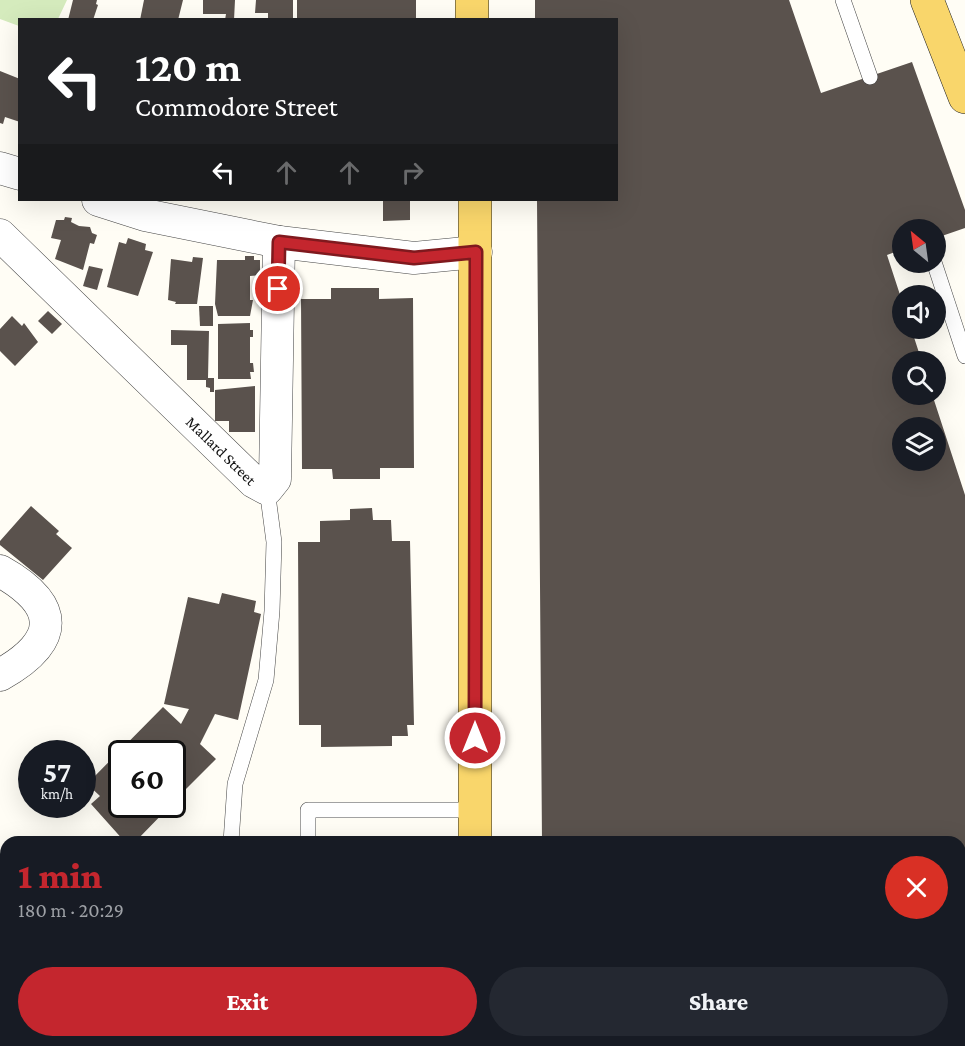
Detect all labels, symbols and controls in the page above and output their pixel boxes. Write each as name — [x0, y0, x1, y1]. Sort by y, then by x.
icon: left — [36, 42, 114, 120]
text: 120 m — [135, 43, 241, 90]
text: Commodore Street — [135, 92, 338, 122]
icon: left — [207, 156, 240, 189]
icon: ahead — [270, 156, 303, 189]
icon: ahead — [333, 156, 366, 189]
icon: right — [396, 156, 429, 189]
north arrow — [892, 219, 946, 273]
map controls — [892, 219, 946, 471]
pin — [252, 263, 303, 314]
icon: arrive — [261, 272, 294, 305]
button: sound — [892, 285, 946, 339]
button: search — [892, 351, 946, 405]
street label: Mallard Street — [183, 413, 260, 489]
button: layers — [892, 417, 946, 471]
position arrow — [443, 706, 507, 770]
speed limit sign: 60 — [108, 740, 186, 818]
text: 57 — [43, 755, 71, 788]
text: km/h — [41, 786, 73, 802]
text: 1 min — [18, 856, 102, 896]
button: close — [885, 856, 948, 919]
text: 180 m · 20:29 — [18, 899, 124, 921]
button: Exit — [18, 967, 477, 1036]
button: Share — [489, 967, 948, 1036]

